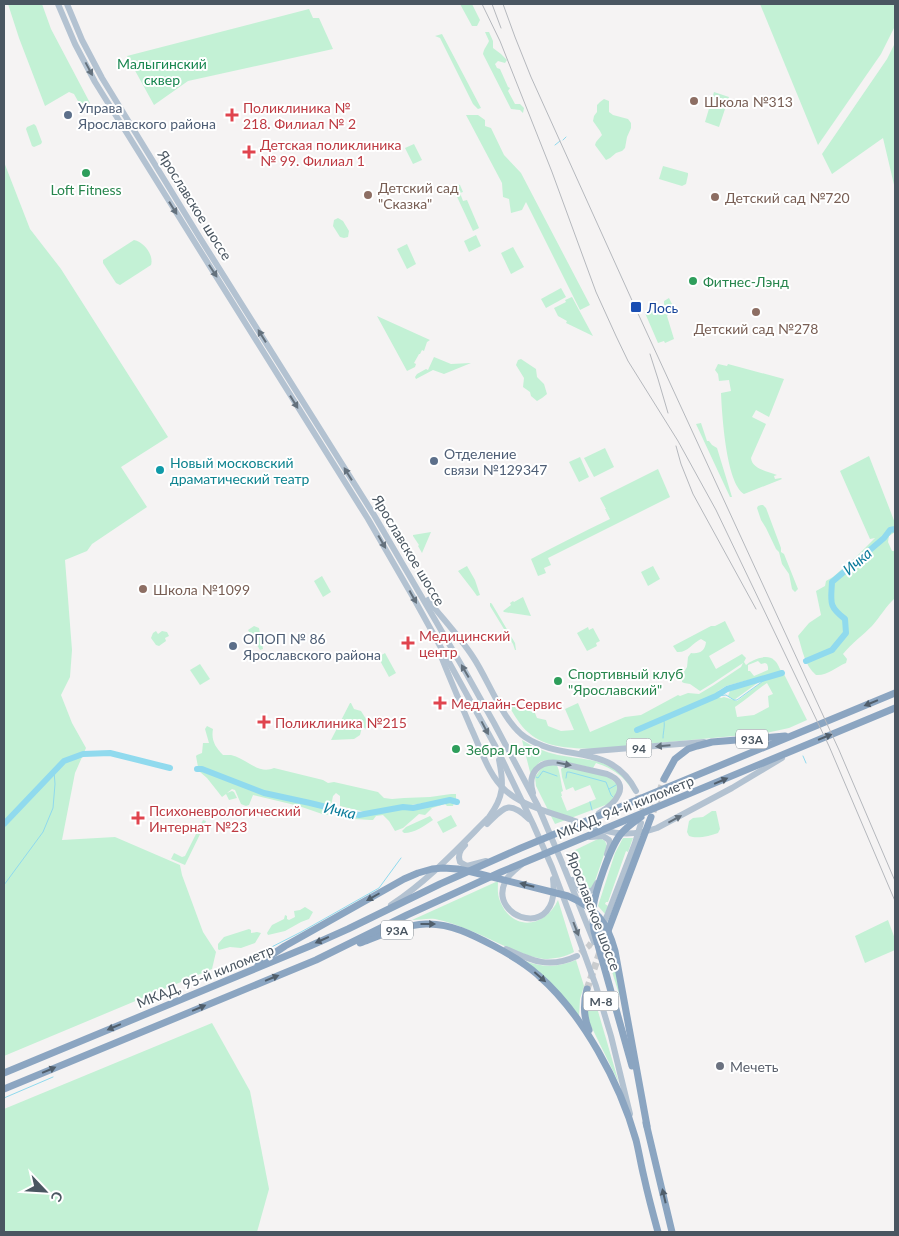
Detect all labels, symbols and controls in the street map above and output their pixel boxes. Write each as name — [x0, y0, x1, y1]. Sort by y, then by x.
park label: Малыгинский сквер — [117, 55, 207, 88]
one-way arrow — [84, 63, 93, 76]
place label: Школа №313 — [704, 93, 793, 110]
marker: Школа №313 — [688, 95, 700, 107]
place label: Управа Ярославского района — [77, 99, 216, 132]
place label: Поликлиника № 218. Филиал № 2 — [243, 99, 356, 132]
marker: Поликлиника № 218. Филиал № 2 — [225, 108, 239, 122]
marker: Управа Ярославского района — [62, 109, 74, 121]
place label: Детская поликлиника № 99. Филиал 1 — [260, 136, 402, 169]
marker: Детская поликлиника № 99. Филиал 1 — [242, 145, 256, 159]
street label: Ярославское шоссе — [154, 146, 236, 263]
marker: Loft Fitness — [80, 167, 92, 179]
place label: Детский сад "Сказка" — [378, 179, 459, 212]
place label: Loft Fitness — [50, 181, 122, 198]
marker: Детский сад "Сказка" — [362, 189, 374, 201]
place label: Детский сад №720 — [725, 189, 850, 206]
marker: Детский сад №720 — [709, 191, 721, 203]
one-way arrow — [169, 201, 178, 215]
one-way arrow — [208, 264, 217, 278]
place label: Фитнес-Лэнд — [703, 273, 789, 290]
marker: Фитнес-Лэнд — [687, 275, 699, 287]
place label: Лось — [646, 299, 679, 316]
marker: Лось — [629, 300, 643, 314]
marker: Детский сад №278 — [750, 306, 762, 318]
place label: Детский сад №278 — [694, 320, 818, 337]
one-way arrow — [257, 329, 267, 343]
one-way arrow — [290, 395, 299, 408]
place label: Отделение связи №129347 — [444, 445, 547, 478]
place label: Новый московский драматический театр — [170, 454, 310, 487]
marker: Отделение связи №129347 — [428, 455, 440, 467]
marker: Новый московский драматический театр — [154, 464, 166, 476]
one-way arrow — [344, 467, 353, 480]
street label: Ярославское шоссе — [369, 491, 449, 609]
one-way arrow — [378, 535, 386, 550]
water label: Ичка — [839, 543, 875, 578]
place label: Школа №1099 — [153, 581, 250, 598]
marker: Школа №1099 — [137, 583, 149, 595]
one-way arrow — [409, 590, 418, 604]
place label: Медицинский центр — [419, 627, 510, 660]
place label: ОПОП № 86 Ярославского района — [242, 630, 381, 663]
marker: Медицинский центр — [401, 636, 415, 650]
marker: ОПОП № 86 Ярославского района — [227, 640, 239, 652]
one-way arrow — [461, 664, 469, 678]
place label: Спортивный клуб "Ярославский" — [568, 665, 683, 698]
marker: Спортивный клуб "Ярославский" — [552, 675, 564, 687]
place label: Медлайн-Сервис — [451, 695, 563, 712]
marker: Медлайн-Сервис — [433, 696, 447, 710]
one-way arrow — [864, 699, 879, 707]
place label: Поликлиника №215 — [275, 714, 407, 731]
marker: Поликлиника №215 — [257, 715, 271, 729]
one-way arrow — [481, 721, 489, 736]
road number: 93A — [736, 730, 768, 749]
one-way arrow — [818, 732, 833, 740]
road number: 94 — [626, 738, 652, 758]
place label: Зебра Лето — [466, 741, 540, 758]
one-way arrow — [655, 742, 671, 750]
marker: Зебра Лето — [450, 743, 462, 755]
one-way arrow — [557, 760, 572, 768]
street label: МКАД, 94-й километр — [554, 772, 696, 842]
one-way arrow — [714, 776, 729, 784]
water label: Ичка — [322, 798, 358, 822]
place label: Психоневрологический Интернат №23 — [149, 802, 301, 835]
marker: Психоневрологический Интернат №23 — [131, 811, 145, 825]
one-way arrow — [668, 815, 682, 823]
street label: Ярославское шоссе — [563, 848, 625, 973]
one-way arrow — [520, 881, 535, 889]
one-way arrow — [367, 892, 380, 901]
road number: 93A — [381, 920, 413, 940]
one-way arrow — [420, 920, 436, 928]
one-way arrow — [572, 922, 580, 937]
one-way arrow — [315, 937, 329, 945]
street label: МКАД, 95-й километр — [134, 941, 276, 1011]
one-way arrow — [534, 971, 546, 983]
one-way arrow — [265, 974, 280, 982]
road number: М-8 — [584, 991, 618, 1010]
one-way arrow — [192, 1004, 207, 1012]
one-way arrow — [106, 1023, 121, 1031]
place label: Мечеть — [730, 1058, 779, 1075]
marker: Мечеть — [714, 1060, 726, 1072]
one-way arrow — [42, 1066, 56, 1074]
north arrow — [20, 1166, 70, 1216]
text: С — [47, 1189, 67, 1205]
one-way arrow — [660, 1189, 668, 1204]

